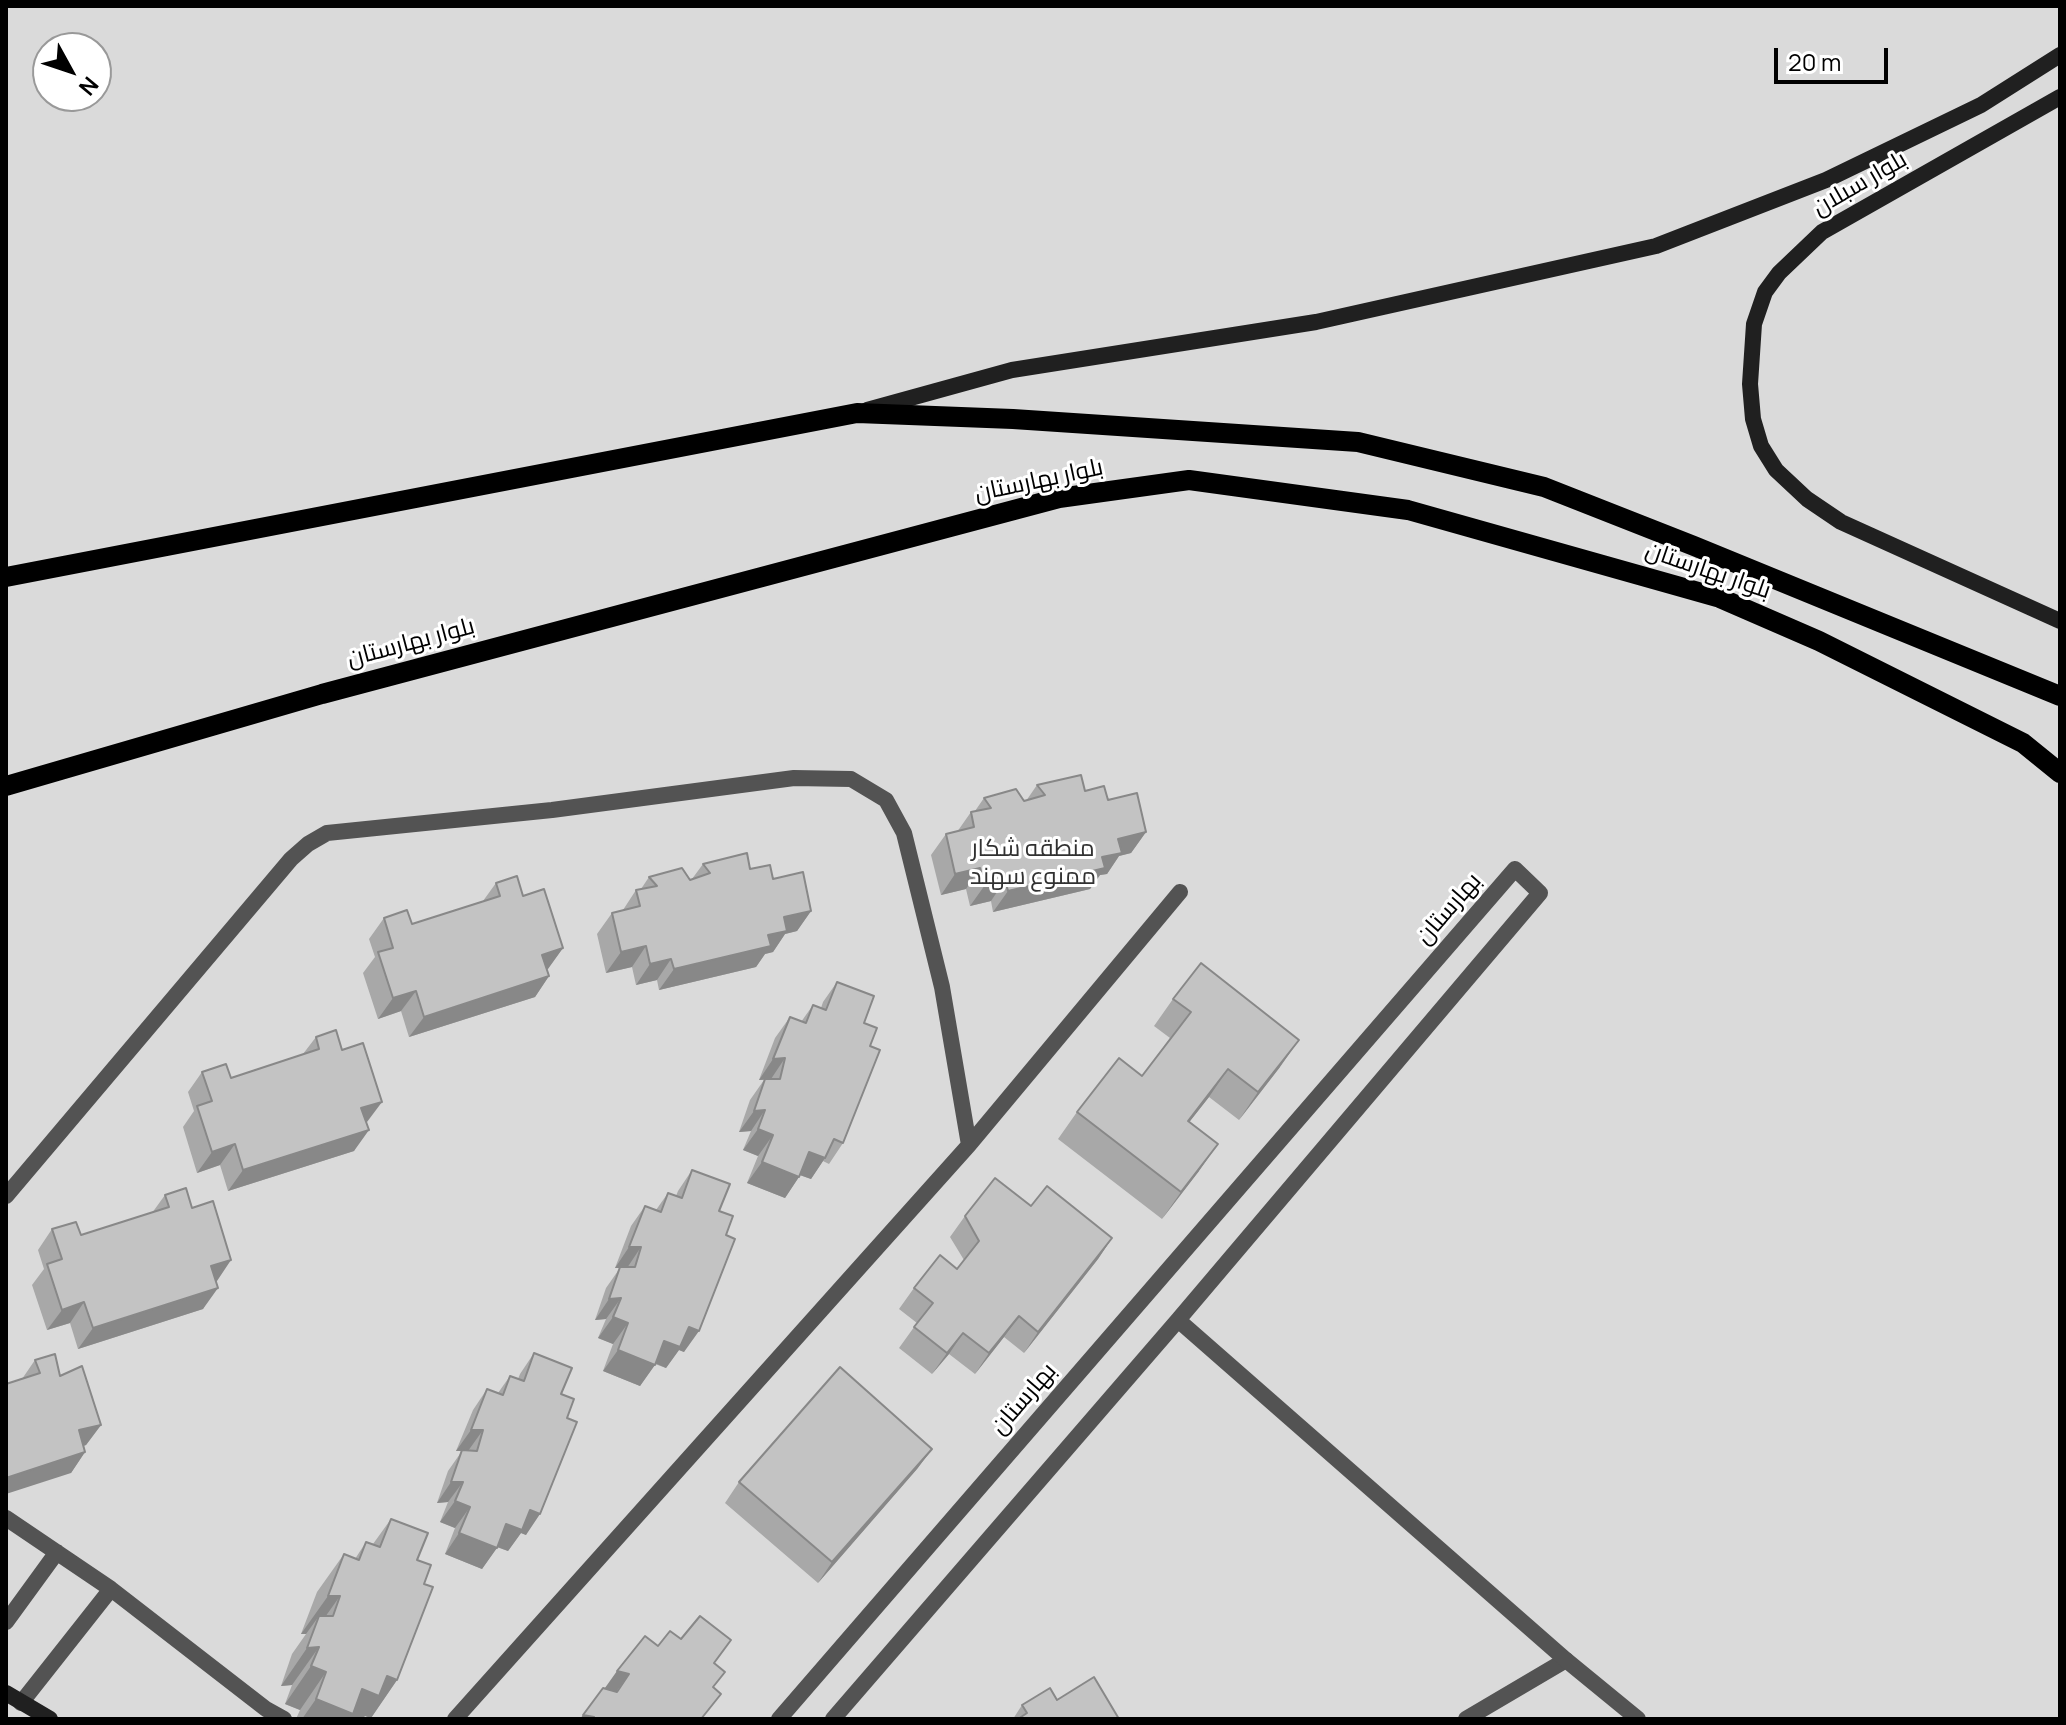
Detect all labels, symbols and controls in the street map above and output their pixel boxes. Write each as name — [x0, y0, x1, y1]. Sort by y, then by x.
north arrow — [32, 32, 112, 112]
scale bar — [1778, 32, 1892, 82]
text: 20 m — [1788, 45, 1841, 78]
text: N — [72, 70, 105, 102]
street label: بلوار سبلان — [1808, 145, 1912, 223]
street label: بلوار بهارستان — [972, 453, 1106, 509]
street label: بلوار بهارستان — [1641, 536, 1775, 606]
street label: بلوار بهارستان — [344, 612, 478, 674]
park label: منطقه شکار ممنوع سهند — [970, 835, 1096, 891]
street label: بهارستان — [1410, 867, 1488, 951]
street label: بهارستان — [985, 1357, 1063, 1441]

